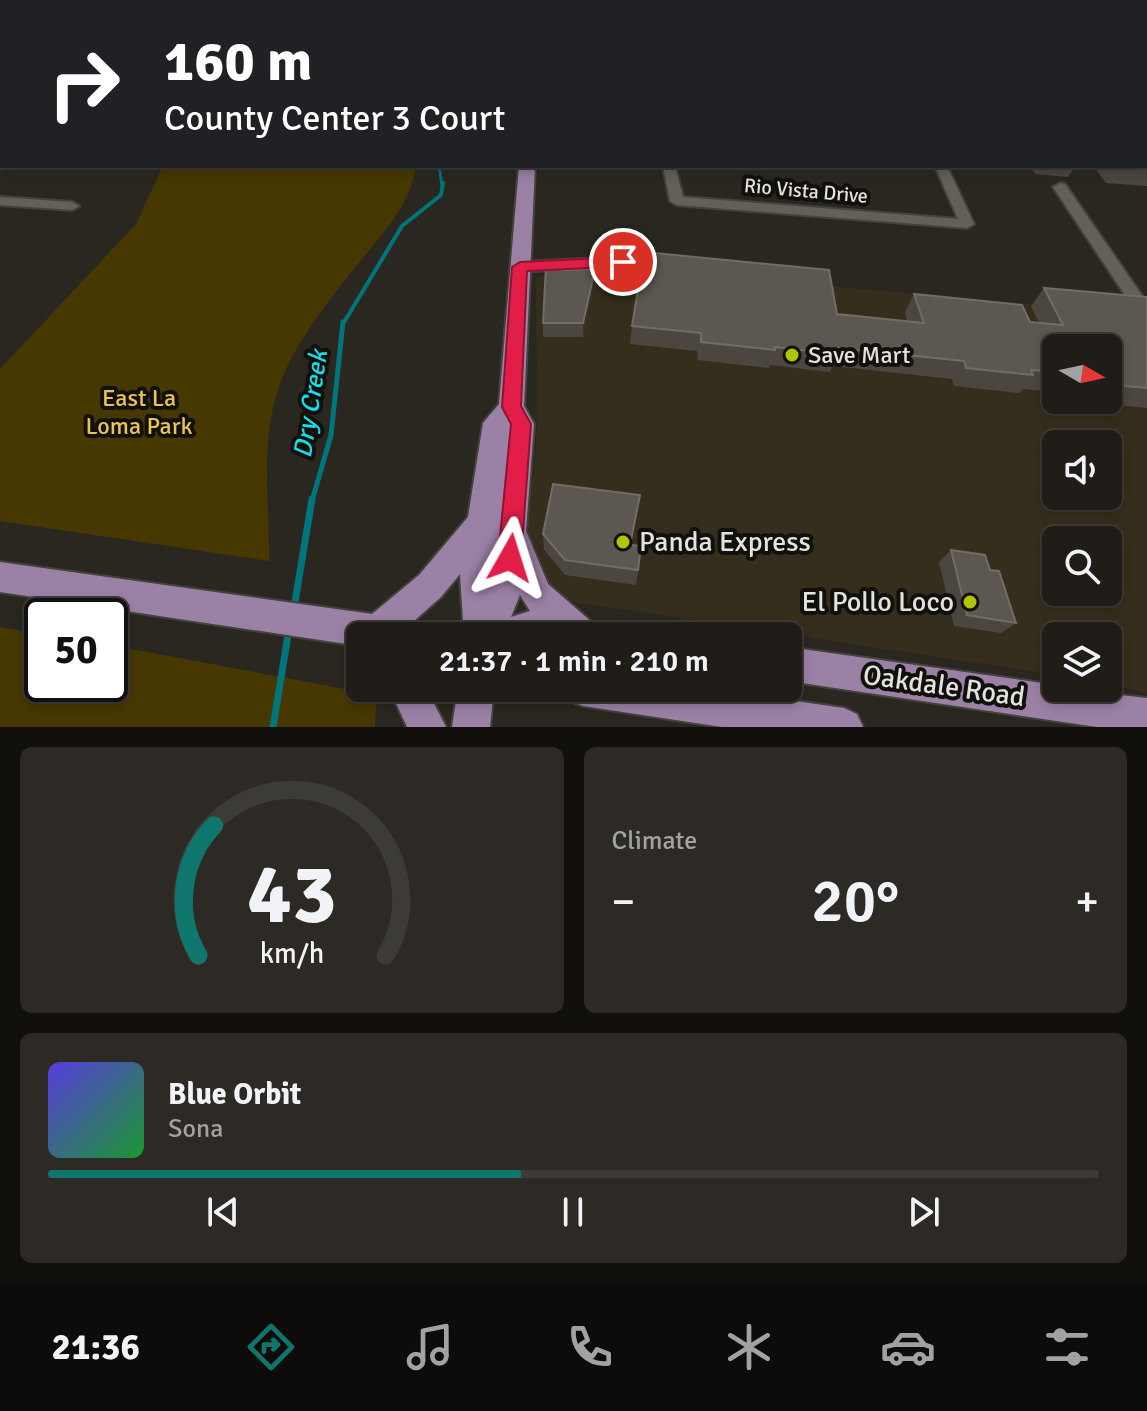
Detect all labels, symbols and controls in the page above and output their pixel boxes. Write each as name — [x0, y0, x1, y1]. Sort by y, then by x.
text: 160 m — [164, 27, 312, 96]
icon: right — [32, 32, 136, 136]
text: County Center 3 Court — [164, 96, 505, 141]
street label: Rio Vista Drive — [743, 173, 869, 209]
pin — [589, 228, 657, 296]
icon: arrive — [601, 240, 645, 284]
north arrow — [1042, 334, 1122, 414]
map controls — [1042, 334, 1122, 702]
place label: Save Mart — [808, 340, 910, 370]
water label: Dry Creek — [287, 346, 336, 460]
marker: Save Mart — [783, 346, 801, 364]
park label: East La Loma Park — [85, 383, 193, 441]
button: sound — [1042, 430, 1122, 510]
position arrow — [468, 516, 552, 600]
place label: Panda Express — [639, 525, 811, 559]
button: search — [1042, 526, 1122, 606]
marker: Panda Express — [614, 533, 632, 551]
place label: El Pollo Loco — [801, 585, 954, 619]
marker: El Pollo Loco — [961, 593, 979, 611]
speed limit sign: 50 — [24, 598, 128, 702]
button: layers — [1042, 622, 1122, 702]
text: 21:37 · 1 min · 210 m — [439, 643, 709, 680]
street label: Oakdale Road — [861, 658, 1027, 714]
text: Climate — [612, 825, 697, 857]
text: 43 — [247, 844, 337, 946]
text: 20° — [811, 865, 899, 939]
text: − — [612, 875, 635, 929]
text: + — [1075, 875, 1099, 929]
text: km/h — [259, 936, 324, 971]
text: Blue Orbit — [168, 1076, 301, 1113]
text: Sona — [168, 1113, 223, 1145]
icon: previous — [201, 1190, 245, 1234]
icon: pause — [551, 1190, 595, 1234]
icon: next — [902, 1190, 946, 1234]
icon: directions — [243, 1319, 299, 1375]
icon: music — [402, 1319, 458, 1375]
icon: phone — [562, 1319, 618, 1375]
icon: climate — [721, 1319, 777, 1375]
icon: car — [880, 1319, 936, 1375]
icon: filters — [1039, 1319, 1095, 1375]
text: 21:36 — [52, 1325, 140, 1370]

